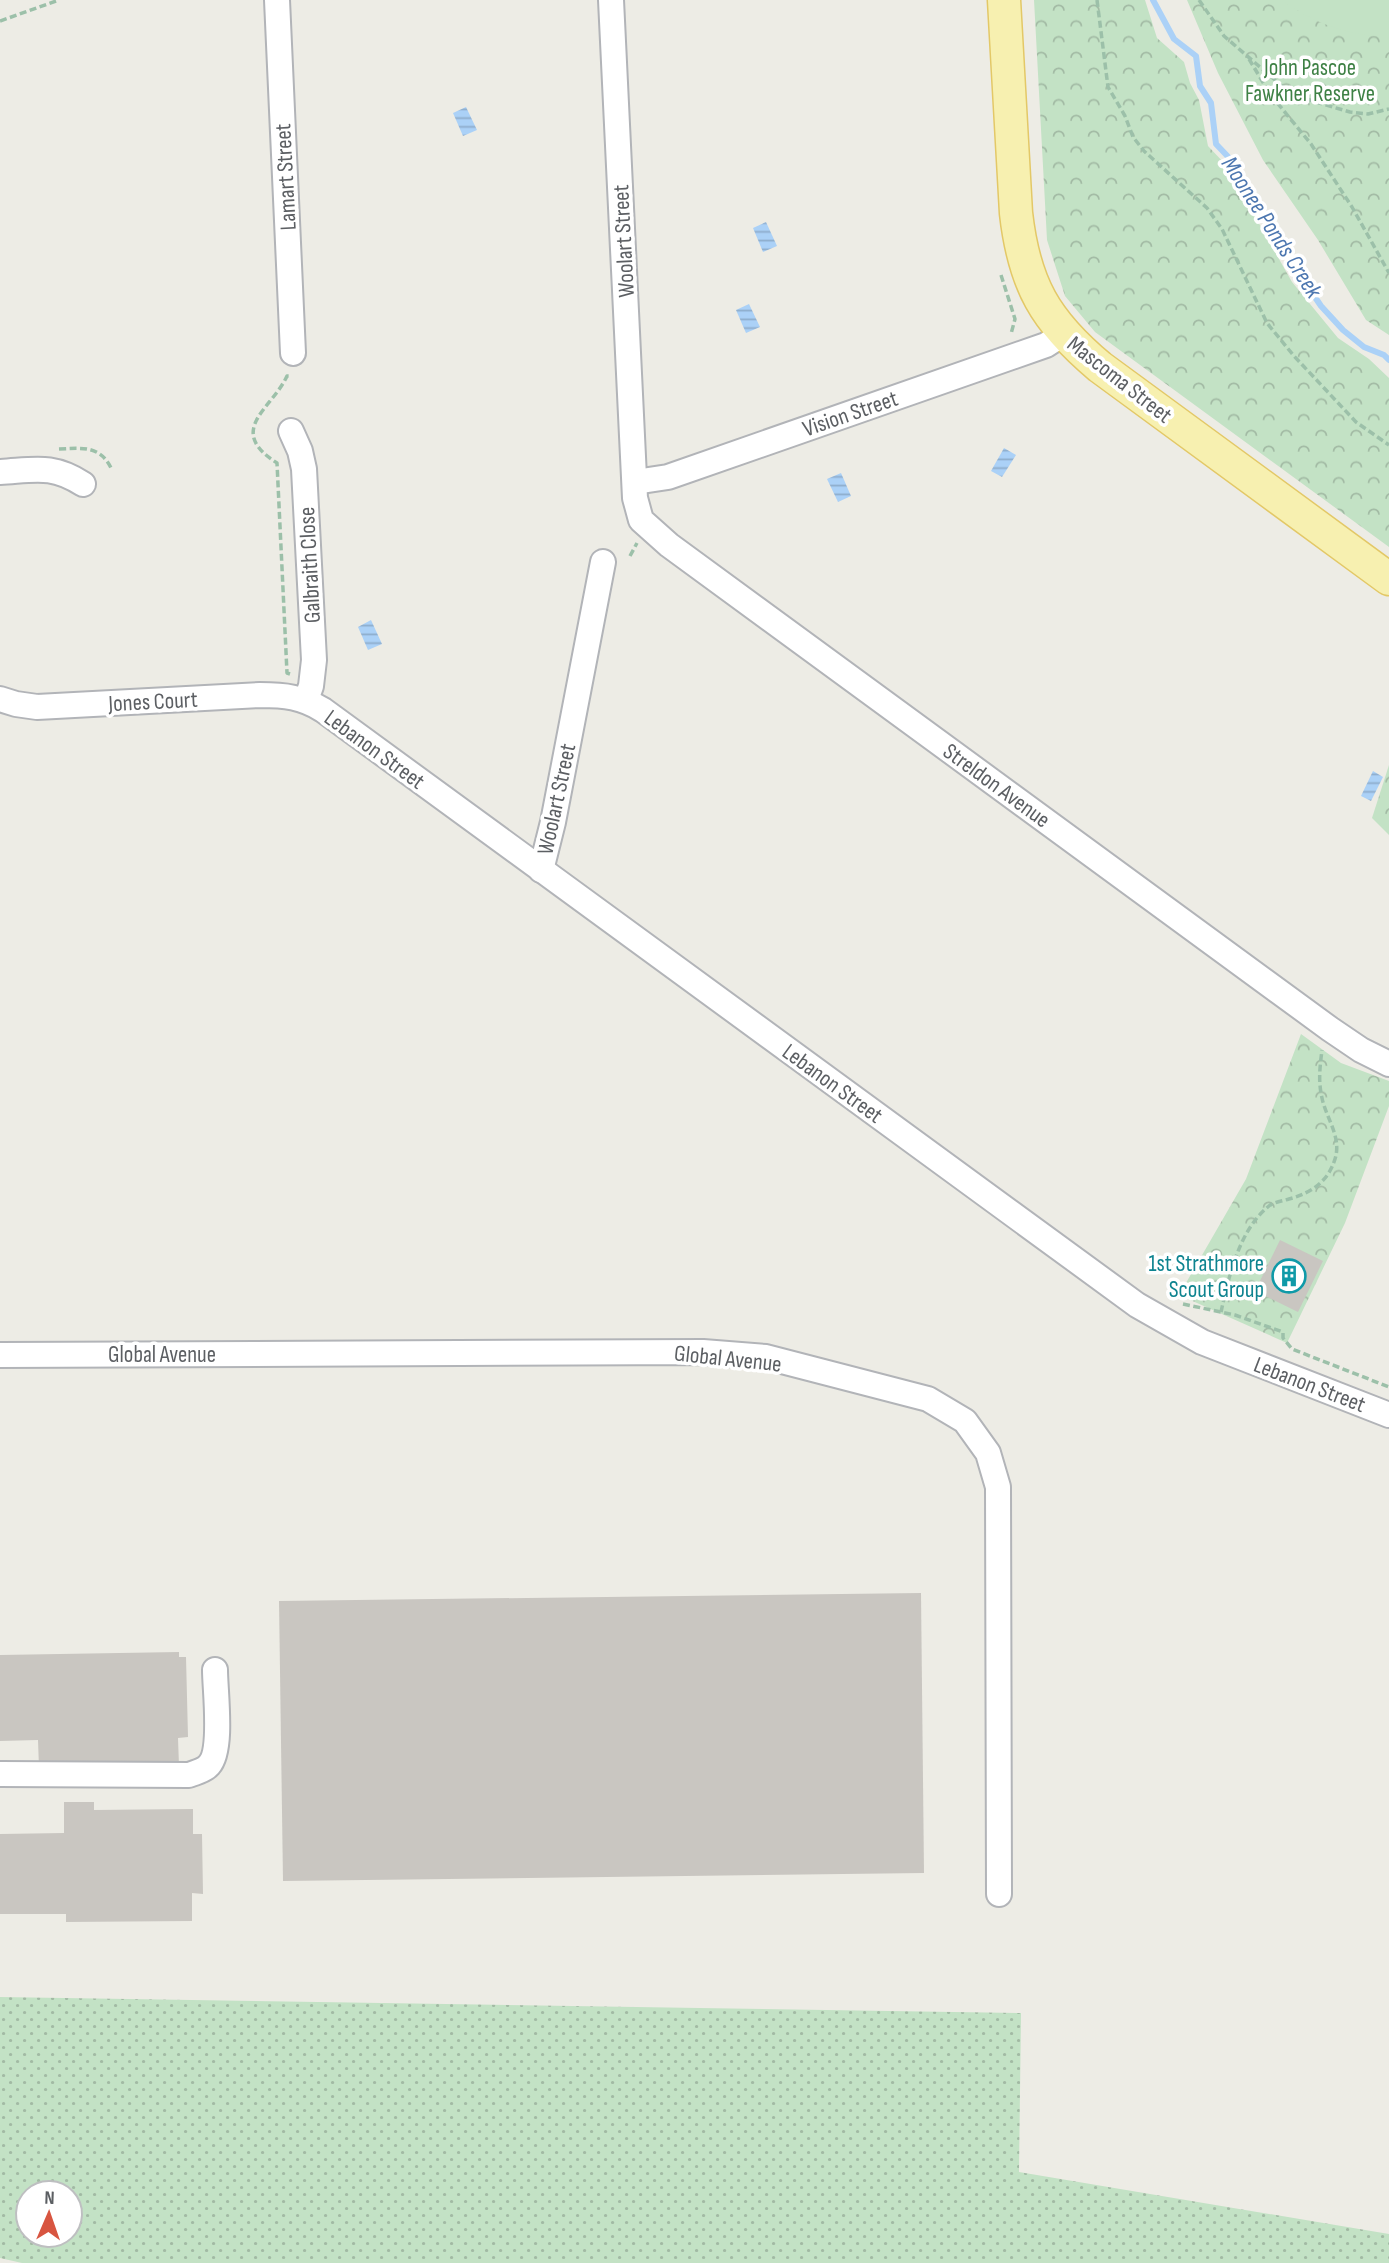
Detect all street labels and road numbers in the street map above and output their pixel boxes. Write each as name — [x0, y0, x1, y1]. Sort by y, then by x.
street label: Lamart Street — [269, 123, 303, 231]
street label: Woolart Street — [607, 184, 641, 298]
street label: Mascoma Street — [1061, 330, 1177, 429]
street label: Vision Street — [799, 385, 902, 443]
street label: Galbraith Close — [293, 506, 327, 624]
street label: Jones Court — [107, 686, 198, 718]
street label: Lebanon Street — [319, 704, 430, 796]
street label: Streldon Avenue — [937, 738, 1055, 834]
street label: Woolart Street — [532, 741, 582, 857]
street label: Lebanon Street — [777, 1038, 888, 1130]
street label: Global Avenue — [673, 1339, 783, 1379]
street label: Global Avenue — [108, 1341, 216, 1369]
street label: Lebanon Street — [1250, 1351, 1369, 1419]

